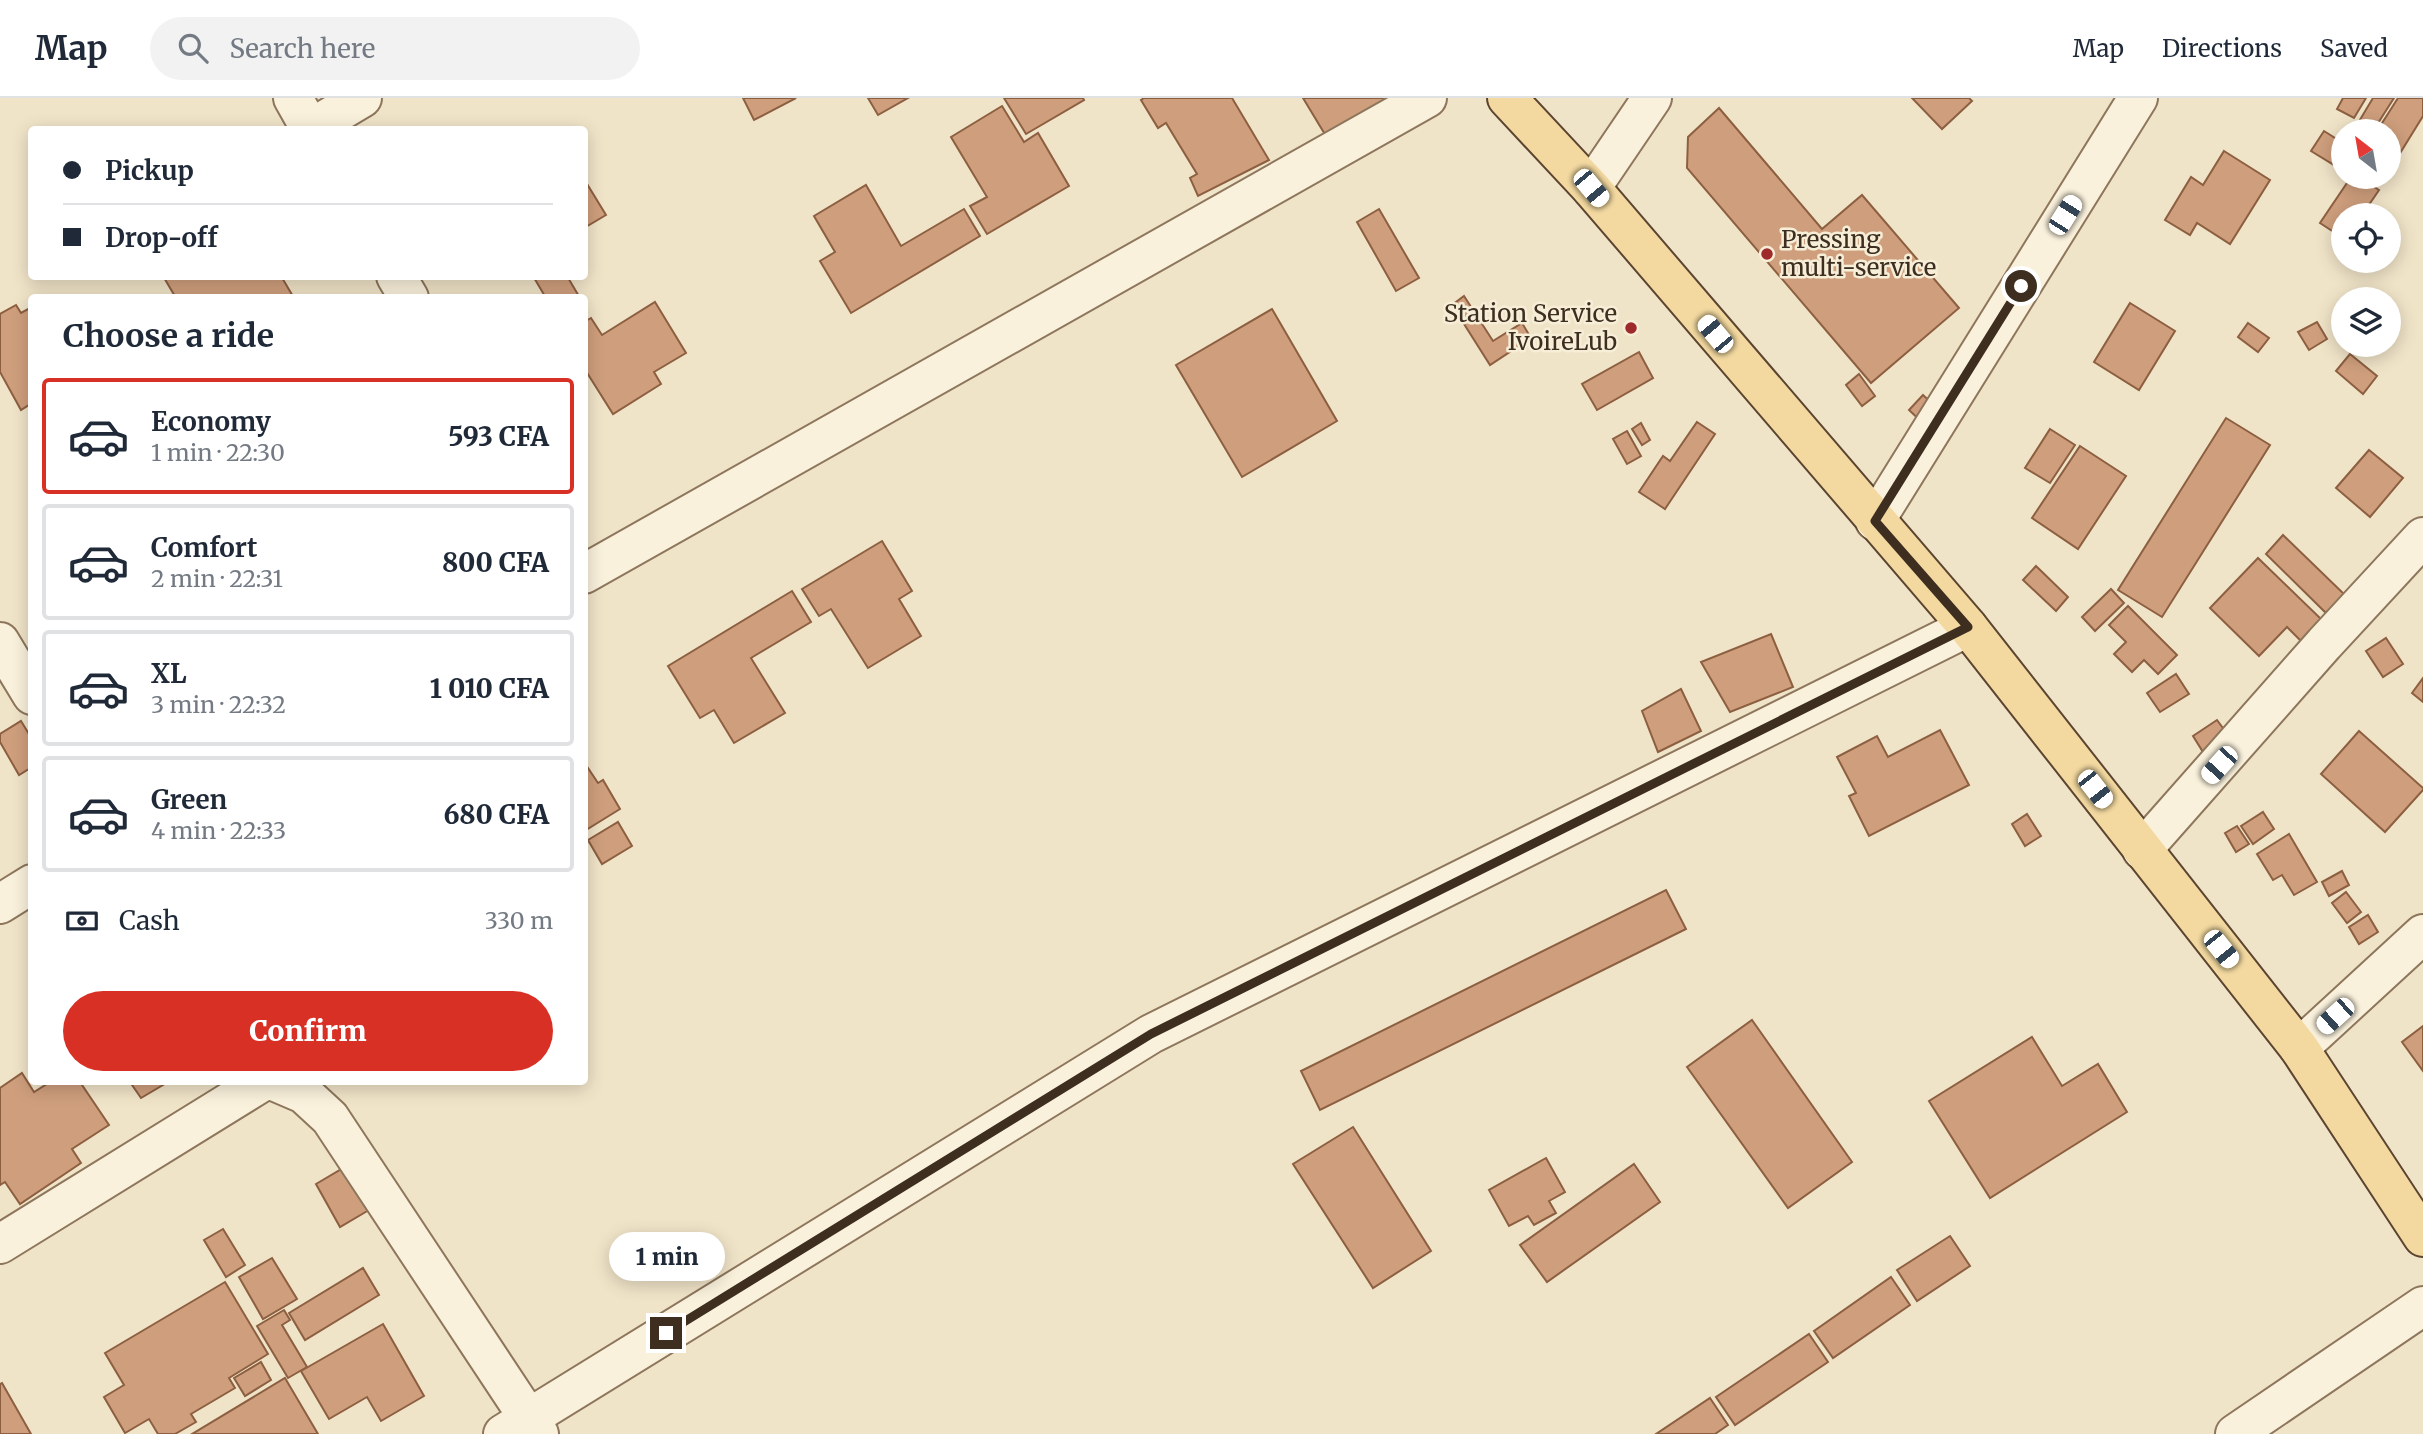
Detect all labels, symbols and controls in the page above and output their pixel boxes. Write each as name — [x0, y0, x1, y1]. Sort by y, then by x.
search box — [150, 17, 640, 80]
text: Map — [35, 28, 108, 69]
icon: search — [174, 29, 212, 67]
text: Search here — [230, 32, 375, 65]
text: Map — [2073, 33, 2124, 64]
text: Directions — [2162, 33, 2282, 64]
text: Saved — [2320, 33, 2388, 64]
north arrow — [2331, 119, 2401, 189]
map controls — [2331, 119, 2401, 357]
text: Pickup — [105, 154, 194, 187]
car — [1570, 165, 1613, 211]
car — [2045, 192, 2086, 238]
button: locate — [2331, 203, 2401, 273]
text: Drop-off — [105, 221, 218, 254]
place label: Pressing multi-service — [1781, 224, 1936, 283]
marker: Pressing multi-service — [1759, 246, 1775, 262]
route start — [2005, 270, 2037, 302]
button: layers — [2331, 287, 2401, 357]
place label: Station Service IvoireLub — [1444, 298, 1617, 357]
car — [1694, 311, 1737, 357]
text: Choose a ride — [63, 316, 274, 356]
marker: Station Service IvoireLub — [1623, 320, 1639, 336]
icon: car — [67, 405, 130, 468]
text: Economy — [151, 405, 271, 438]
text: 593 CFA — [448, 420, 549, 453]
text: 1 min · 22:30 — [151, 438, 285, 467]
icon: car — [67, 531, 130, 594]
text: Comfort — [151, 531, 257, 564]
text: 800 CFA — [442, 546, 549, 579]
text: 2 min · 22:31 — [151, 564, 283, 593]
icon: car — [67, 657, 130, 720]
text: XL — [151, 657, 187, 690]
text: 1 010 CFA — [430, 672, 549, 705]
text: 3 min · 22:32 — [151, 690, 286, 719]
car — [2198, 742, 2241, 788]
car — [2074, 766, 2117, 812]
icon: car — [67, 783, 130, 846]
text: Green — [151, 783, 227, 816]
text: 680 CFA — [443, 798, 549, 831]
text: 4 min · 22:33 — [151, 816, 286, 845]
icon: cash — [63, 902, 101, 940]
text: Cash — [119, 904, 180, 937]
text: 330 m — [485, 906, 553, 935]
car — [2200, 926, 2243, 972]
button: Confirm — [63, 991, 553, 1071]
car — [2313, 994, 2358, 1038]
callout: 1 min — [608, 1232, 724, 1280]
text: 1 min — [635, 1242, 699, 1271]
route end — [650, 1317, 682, 1349]

